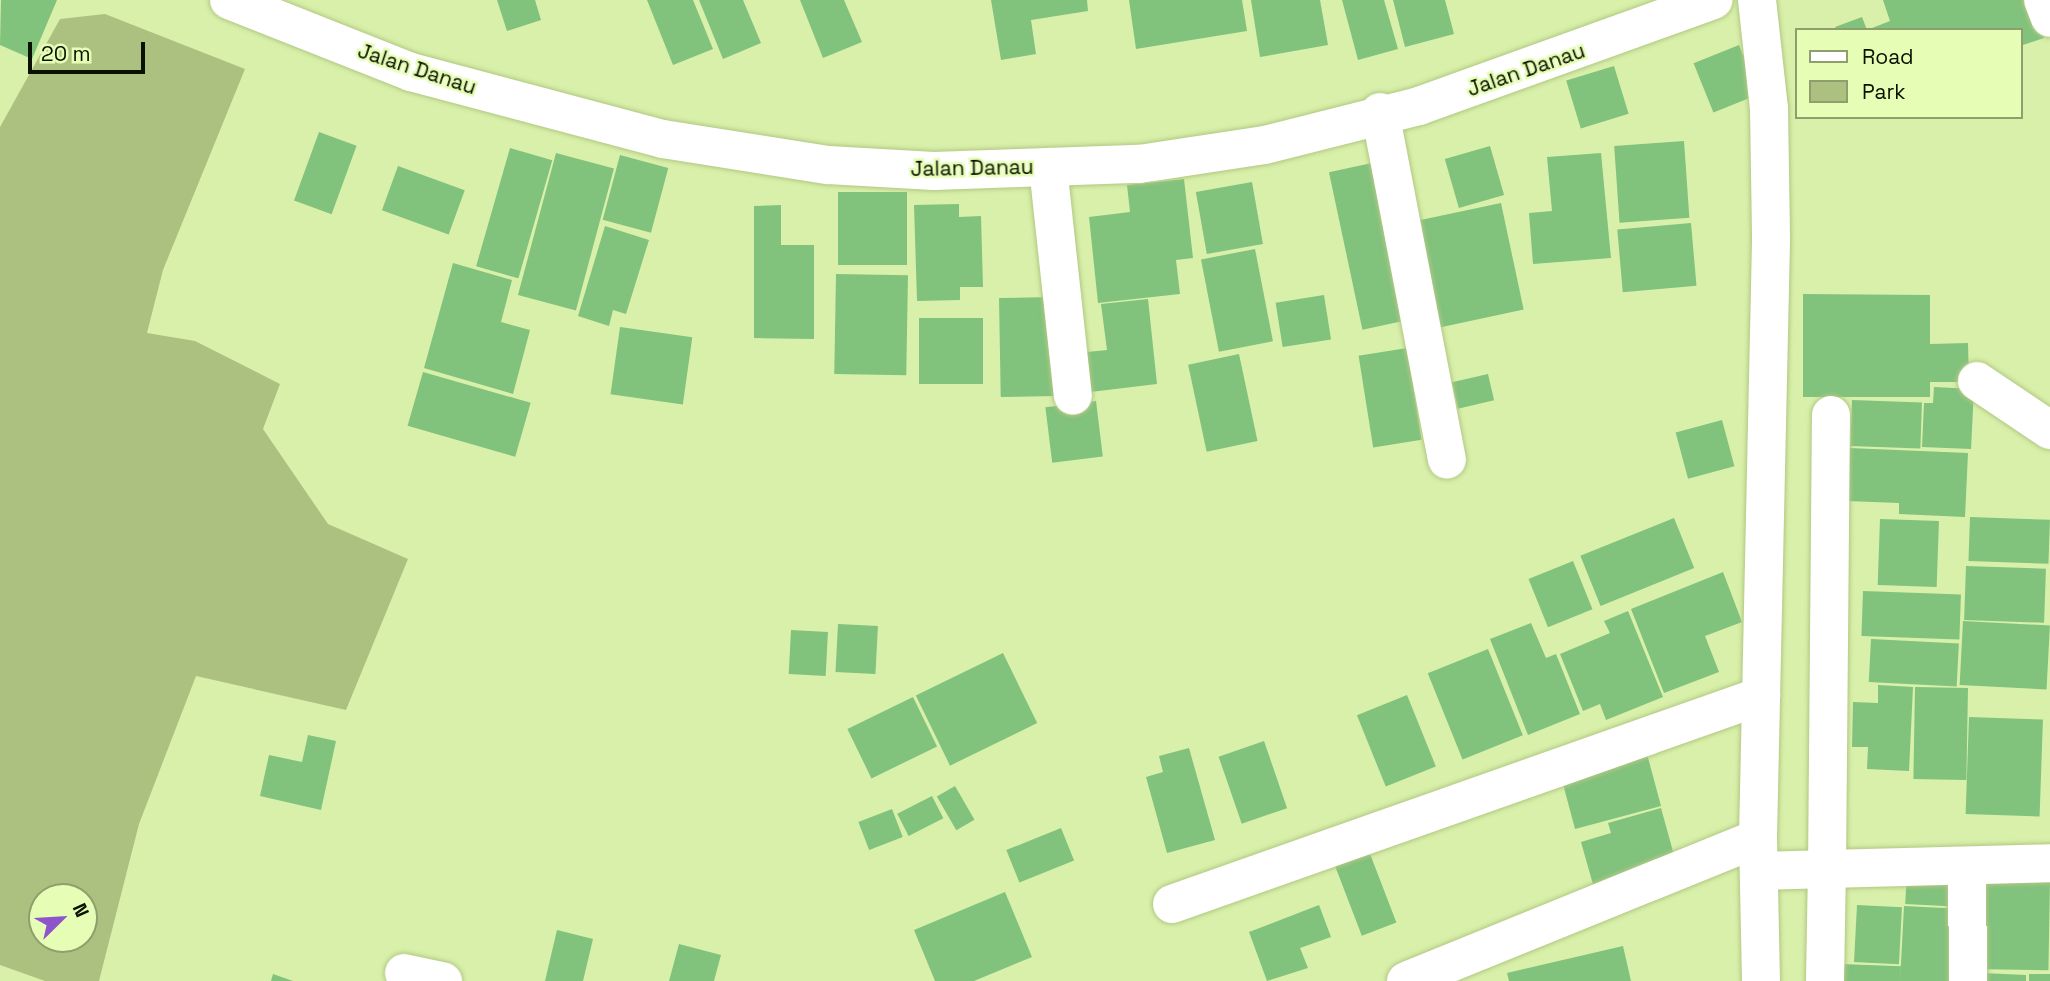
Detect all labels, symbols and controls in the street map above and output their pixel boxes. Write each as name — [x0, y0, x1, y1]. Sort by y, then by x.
scale bar — [32, 28, 149, 72]
legend — [1794, 28, 2022, 119]
street label: Jalan Danau — [355, 38, 479, 100]
street label: Jalan Danau — [1464, 38, 1588, 102]
text: 20 m — [41, 40, 91, 67]
text: Road — [1862, 43, 1914, 70]
text: Park — [1862, 78, 1906, 105]
street label: Jalan Danau — [910, 154, 1034, 182]
north arrow — [28, 883, 98, 953]
text: N — [67, 899, 95, 921]

